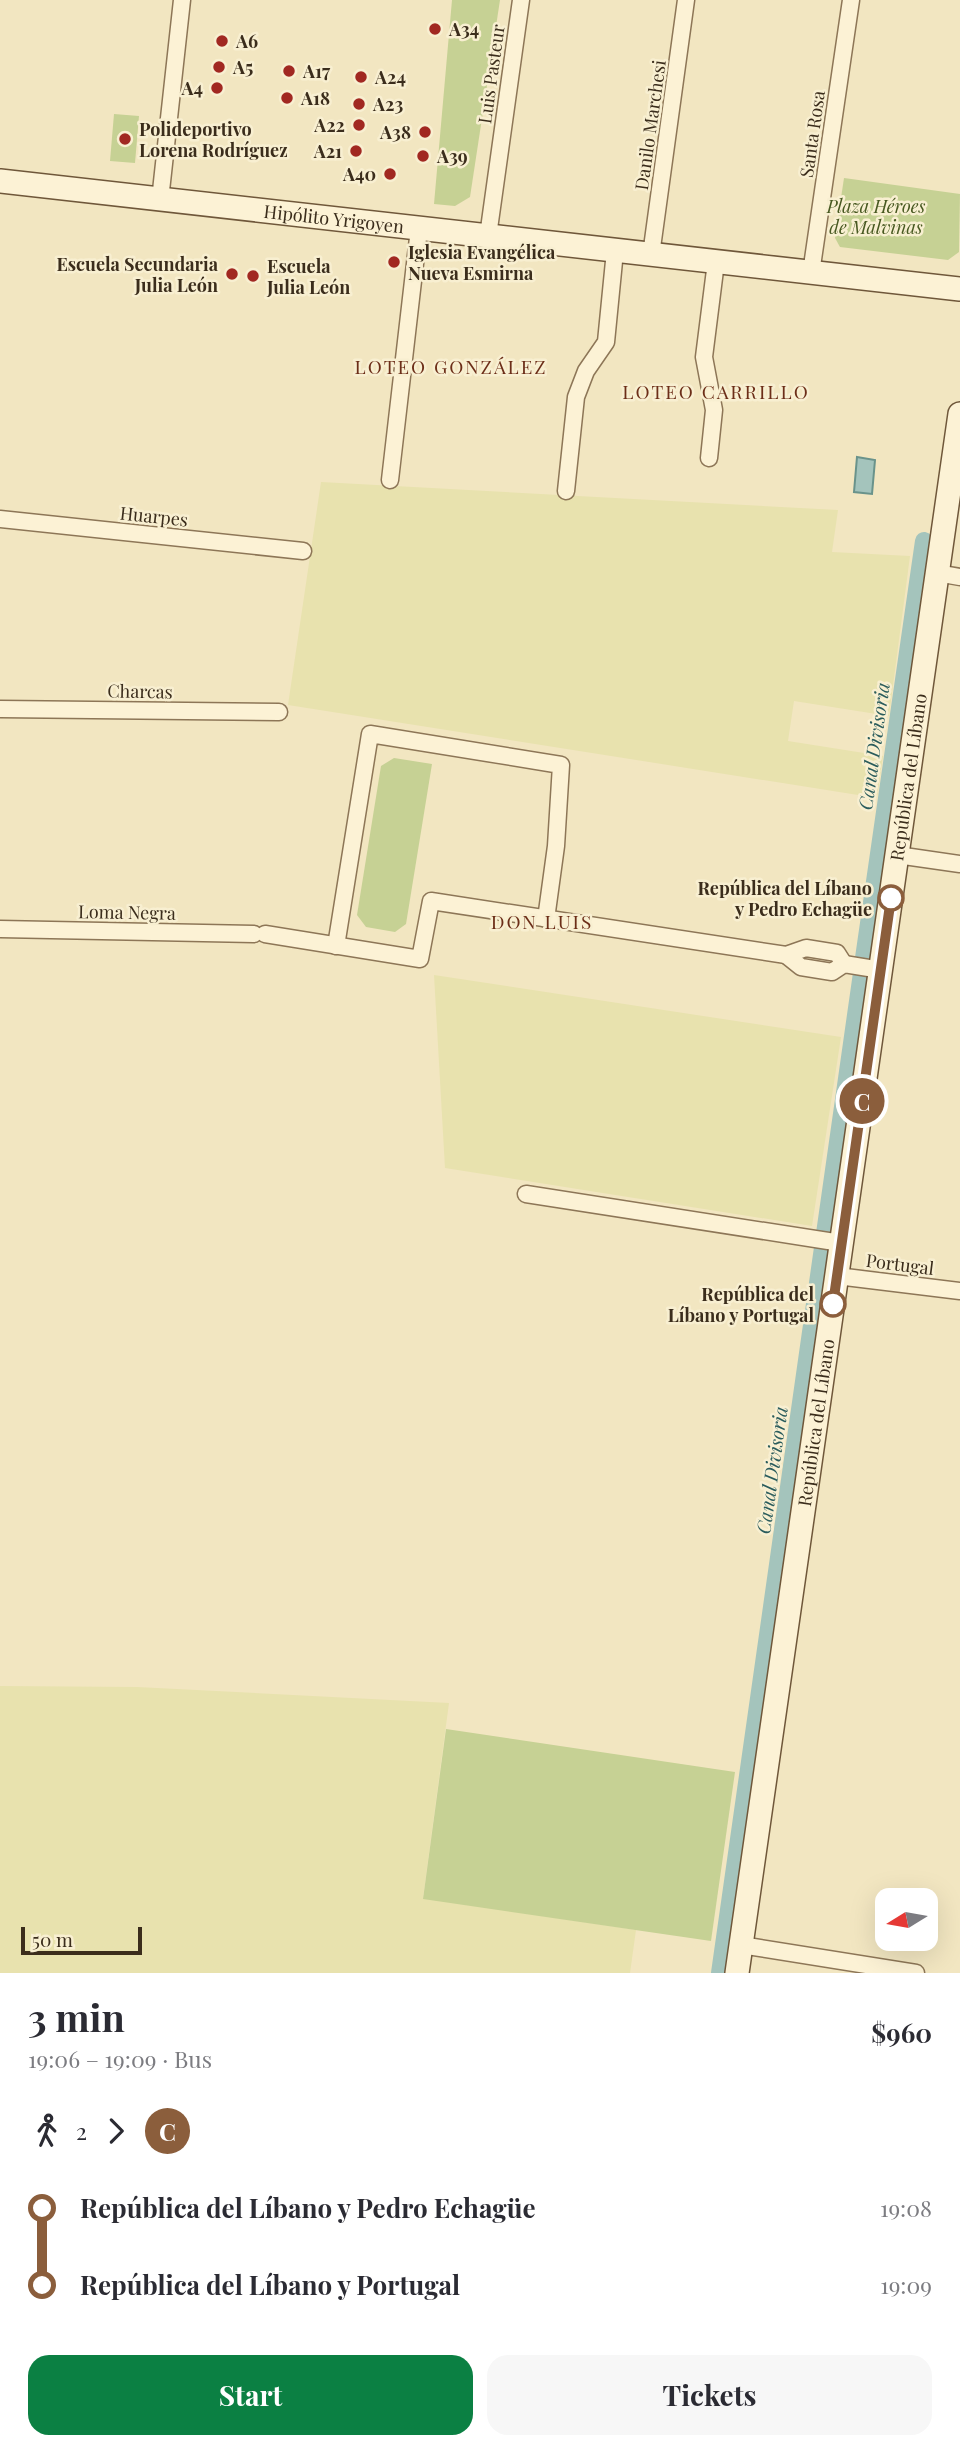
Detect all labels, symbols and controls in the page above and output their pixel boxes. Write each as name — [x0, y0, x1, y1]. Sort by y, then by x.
place label: A34 — [448, 17, 479, 41]
marker: A34 — [427, 21, 443, 37]
street label: Luis Pasteur — [472, 23, 510, 125]
place label: A6 — [235, 29, 258, 53]
marker: A6 — [214, 33, 230, 49]
place label: A5 — [232, 55, 253, 79]
street label: Danilo Marchesi — [629, 58, 671, 192]
marker: A5 — [211, 59, 227, 75]
place label: A17 — [302, 59, 331, 83]
marker: A17 — [281, 63, 297, 79]
place label: A24 — [374, 65, 406, 89]
marker: A24 — [353, 69, 369, 85]
place label: A4 — [180, 76, 203, 100]
marker: A4 — [209, 80, 225, 96]
place label: A18 — [300, 86, 330, 110]
street label: Santa Rosa — [794, 89, 830, 179]
marker: A18 — [279, 90, 295, 106]
place label: A23 — [372, 92, 403, 116]
marker: A23 — [351, 96, 367, 112]
place label: A22 — [313, 113, 345, 137]
place label: Polideportivo Lorena Rodríguez — [139, 117, 288, 162]
marker: A22 — [351, 117, 367, 133]
place label: A38 — [379, 120, 411, 144]
marker: A38 — [417, 124, 433, 140]
marker: Polideportivo Lorena Rodríguez — [117, 131, 133, 147]
place label: A21 — [313, 139, 342, 163]
marker: A21 — [348, 143, 364, 159]
place label: A39 — [436, 144, 468, 168]
marker: A39 — [415, 148, 431, 164]
place label: A40 — [342, 162, 376, 186]
marker: A40 — [382, 166, 398, 182]
park label: Plaza Héroes de Malvinas — [826, 194, 925, 239]
street label: Hipólito Yrigoyen — [263, 199, 405, 238]
place label: Iglesia Evangélica Nueva Esmirna — [408, 240, 556, 285]
place label: Escuela Secundaria Julia León — [56, 252, 219, 297]
place label: Escuela Julia León — [266, 254, 350, 299]
marker: Iglesia Evangélica Nueva Esmirna — [386, 254, 402, 270]
marker: Escuela Secundaria Julia León — [224, 266, 240, 282]
marker: Escuela Julia León — [245, 268, 261, 284]
district label: LOTEO GONZÁLEZ — [354, 353, 548, 379]
district label: LOTEO CARRILLO — [622, 378, 810, 404]
street label: Huarpes — [119, 500, 189, 532]
street label: Charcas — [107, 678, 173, 704]
water label: Canal Divisoria — [851, 680, 895, 811]
street label: República del Líbano — [884, 692, 932, 862]
place label: República del Líbano y Pedro Echagüe — [697, 876, 872, 921]
marker: República del Líbano y Pedro Echagüe — [878, 885, 904, 911]
street label: Loma Negra — [78, 899, 176, 925]
district label: DON LUIS — [491, 908, 593, 934]
line badge: C — [839, 1078, 885, 1124]
text: C — [854, 1085, 870, 1117]
street label: Portugal — [865, 1248, 935, 1280]
place label: República del Líbano y Portugal — [668, 1282, 814, 1327]
marker: República del Líbano y Portugal — [820, 1291, 846, 1317]
street label: República del Líbano — [792, 1337, 840, 1508]
water label: Canal Divisoria — [749, 1404, 793, 1535]
north arrow — [875, 1888, 938, 1951]
map controls — [875, 1888, 938, 1951]
scale bar — [21, 1924, 142, 1956]
text: 50 m — [32, 1926, 73, 1952]
text: 3 min — [28, 1991, 125, 2042]
text: $960 — [871, 2015, 932, 2050]
text: 19:06 – 19:09 · Bus — [28, 2043, 212, 2074]
icon: walk — [28, 2112, 66, 2150]
icon: forward — [97, 2112, 135, 2150]
text: 2 — [76, 2115, 87, 2146]
text: C — [159, 2115, 176, 2147]
text: República del Líbano y Pedro Echagüe — [80, 2190, 536, 2225]
text: 19:08 — [880, 2192, 932, 2223]
text: República del Líbano y Portugal — [80, 2267, 460, 2302]
text: 19:09 — [880, 2269, 932, 2300]
button: Start — [28, 2355, 473, 2435]
button: Tickets — [487, 2355, 932, 2435]

